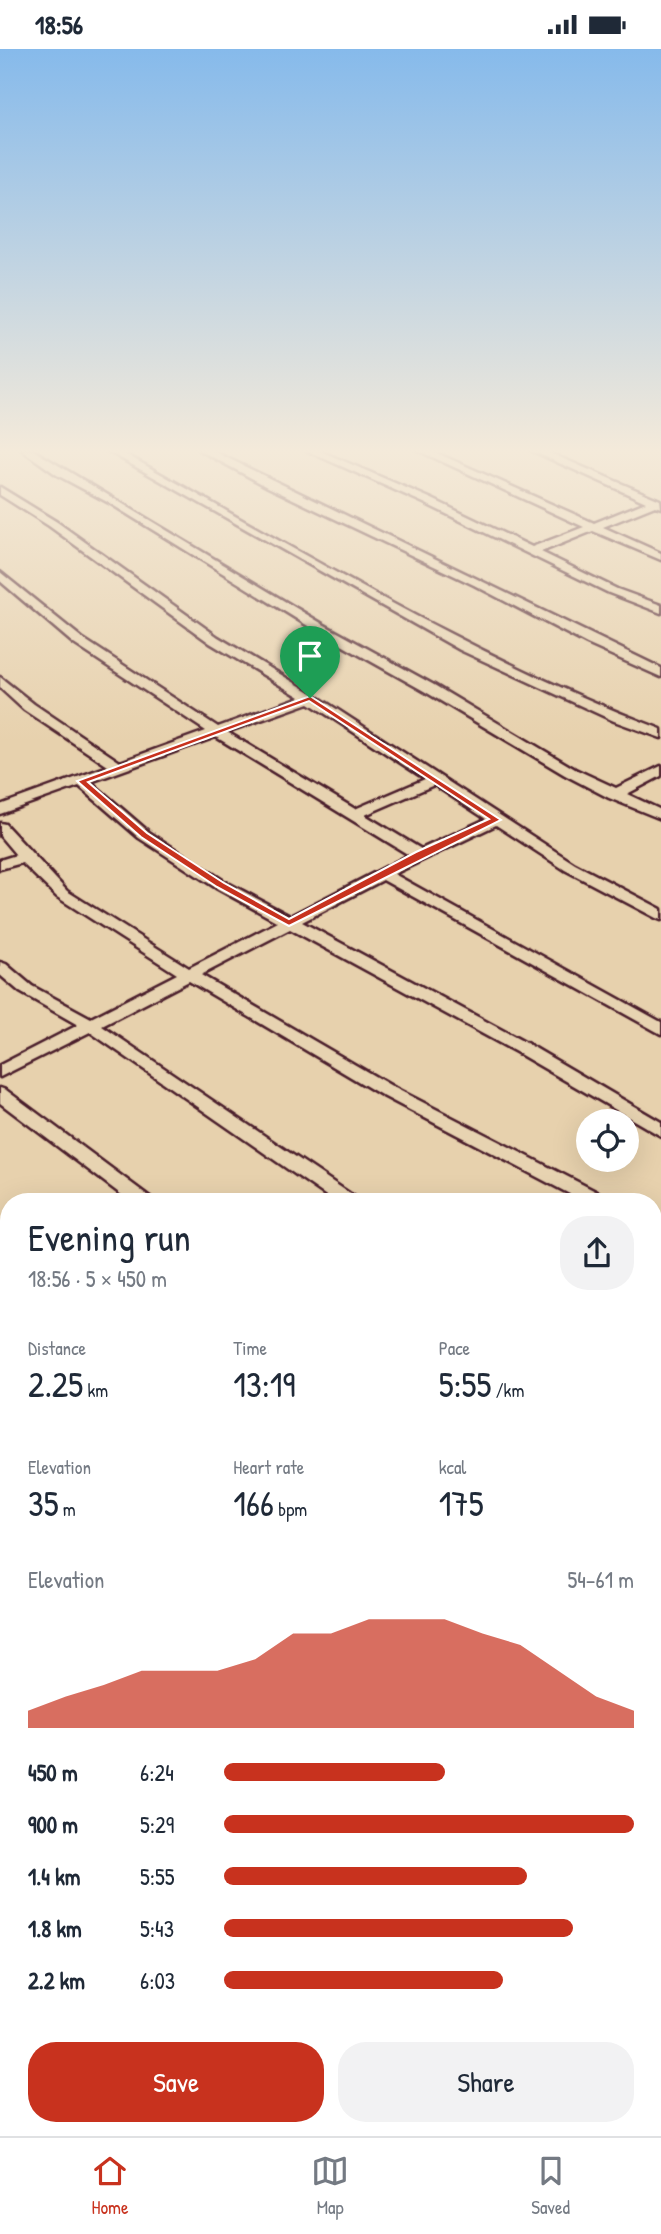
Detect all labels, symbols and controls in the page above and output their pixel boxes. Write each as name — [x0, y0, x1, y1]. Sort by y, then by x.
text: 18:56 — [35, 7, 83, 42]
pin — [280, 626, 340, 698]
icon: arrive — [291, 637, 329, 675]
map controls — [576, 1109, 639, 1172]
button: locate — [576, 1109, 639, 1172]
text: Evening run — [28, 1211, 191, 1263]
button: share — [560, 1216, 634, 1290]
text: 18:56 · 5 × 450 m — [28, 1263, 167, 1294]
text: Distance — [28, 1335, 86, 1361]
text: Time — [233, 1335, 267, 1361]
text: Pace — [439, 1335, 470, 1361]
text: 2.25 — [28, 1361, 83, 1408]
text: 13:19 — [233, 1361, 295, 1408]
text: 5:55 — [439, 1361, 491, 1408]
text: km — [83, 1377, 108, 1403]
text: /km — [491, 1377, 524, 1403]
text: Elevation — [28, 1454, 91, 1480]
text: Heart rate — [233, 1454, 304, 1480]
text: kcal — [439, 1454, 466, 1480]
text: 35 — [28, 1480, 59, 1527]
text: 166 — [233, 1480, 274, 1527]
text: 175 — [439, 1480, 484, 1527]
text: m — [59, 1496, 76, 1522]
text: bpm — [274, 1496, 307, 1522]
text: Elevation — [28, 1564, 104, 1595]
text: 54–61 m — [568, 1564, 634, 1595]
text: 450 m — [28, 1757, 78, 1788]
text: 6:24 — [140, 1757, 174, 1788]
text: 900 m — [28, 1809, 78, 1840]
text: 5:29 — [140, 1809, 174, 1840]
text: 1.4 km — [28, 1861, 80, 1892]
text: 5:55 — [140, 1861, 175, 1892]
text: 1.8 km — [28, 1913, 82, 1944]
text: 5:43 — [140, 1913, 174, 1944]
text: 2.2 km — [28, 1965, 85, 1996]
text: 6:03 — [140, 1965, 175, 1996]
button: Save — [28, 2042, 324, 2122]
button: Share — [338, 2042, 634, 2122]
tab: Home — [91, 2152, 129, 2220]
tab: Map — [311, 2152, 349, 2220]
tab: Saved — [531, 2152, 570, 2220]

